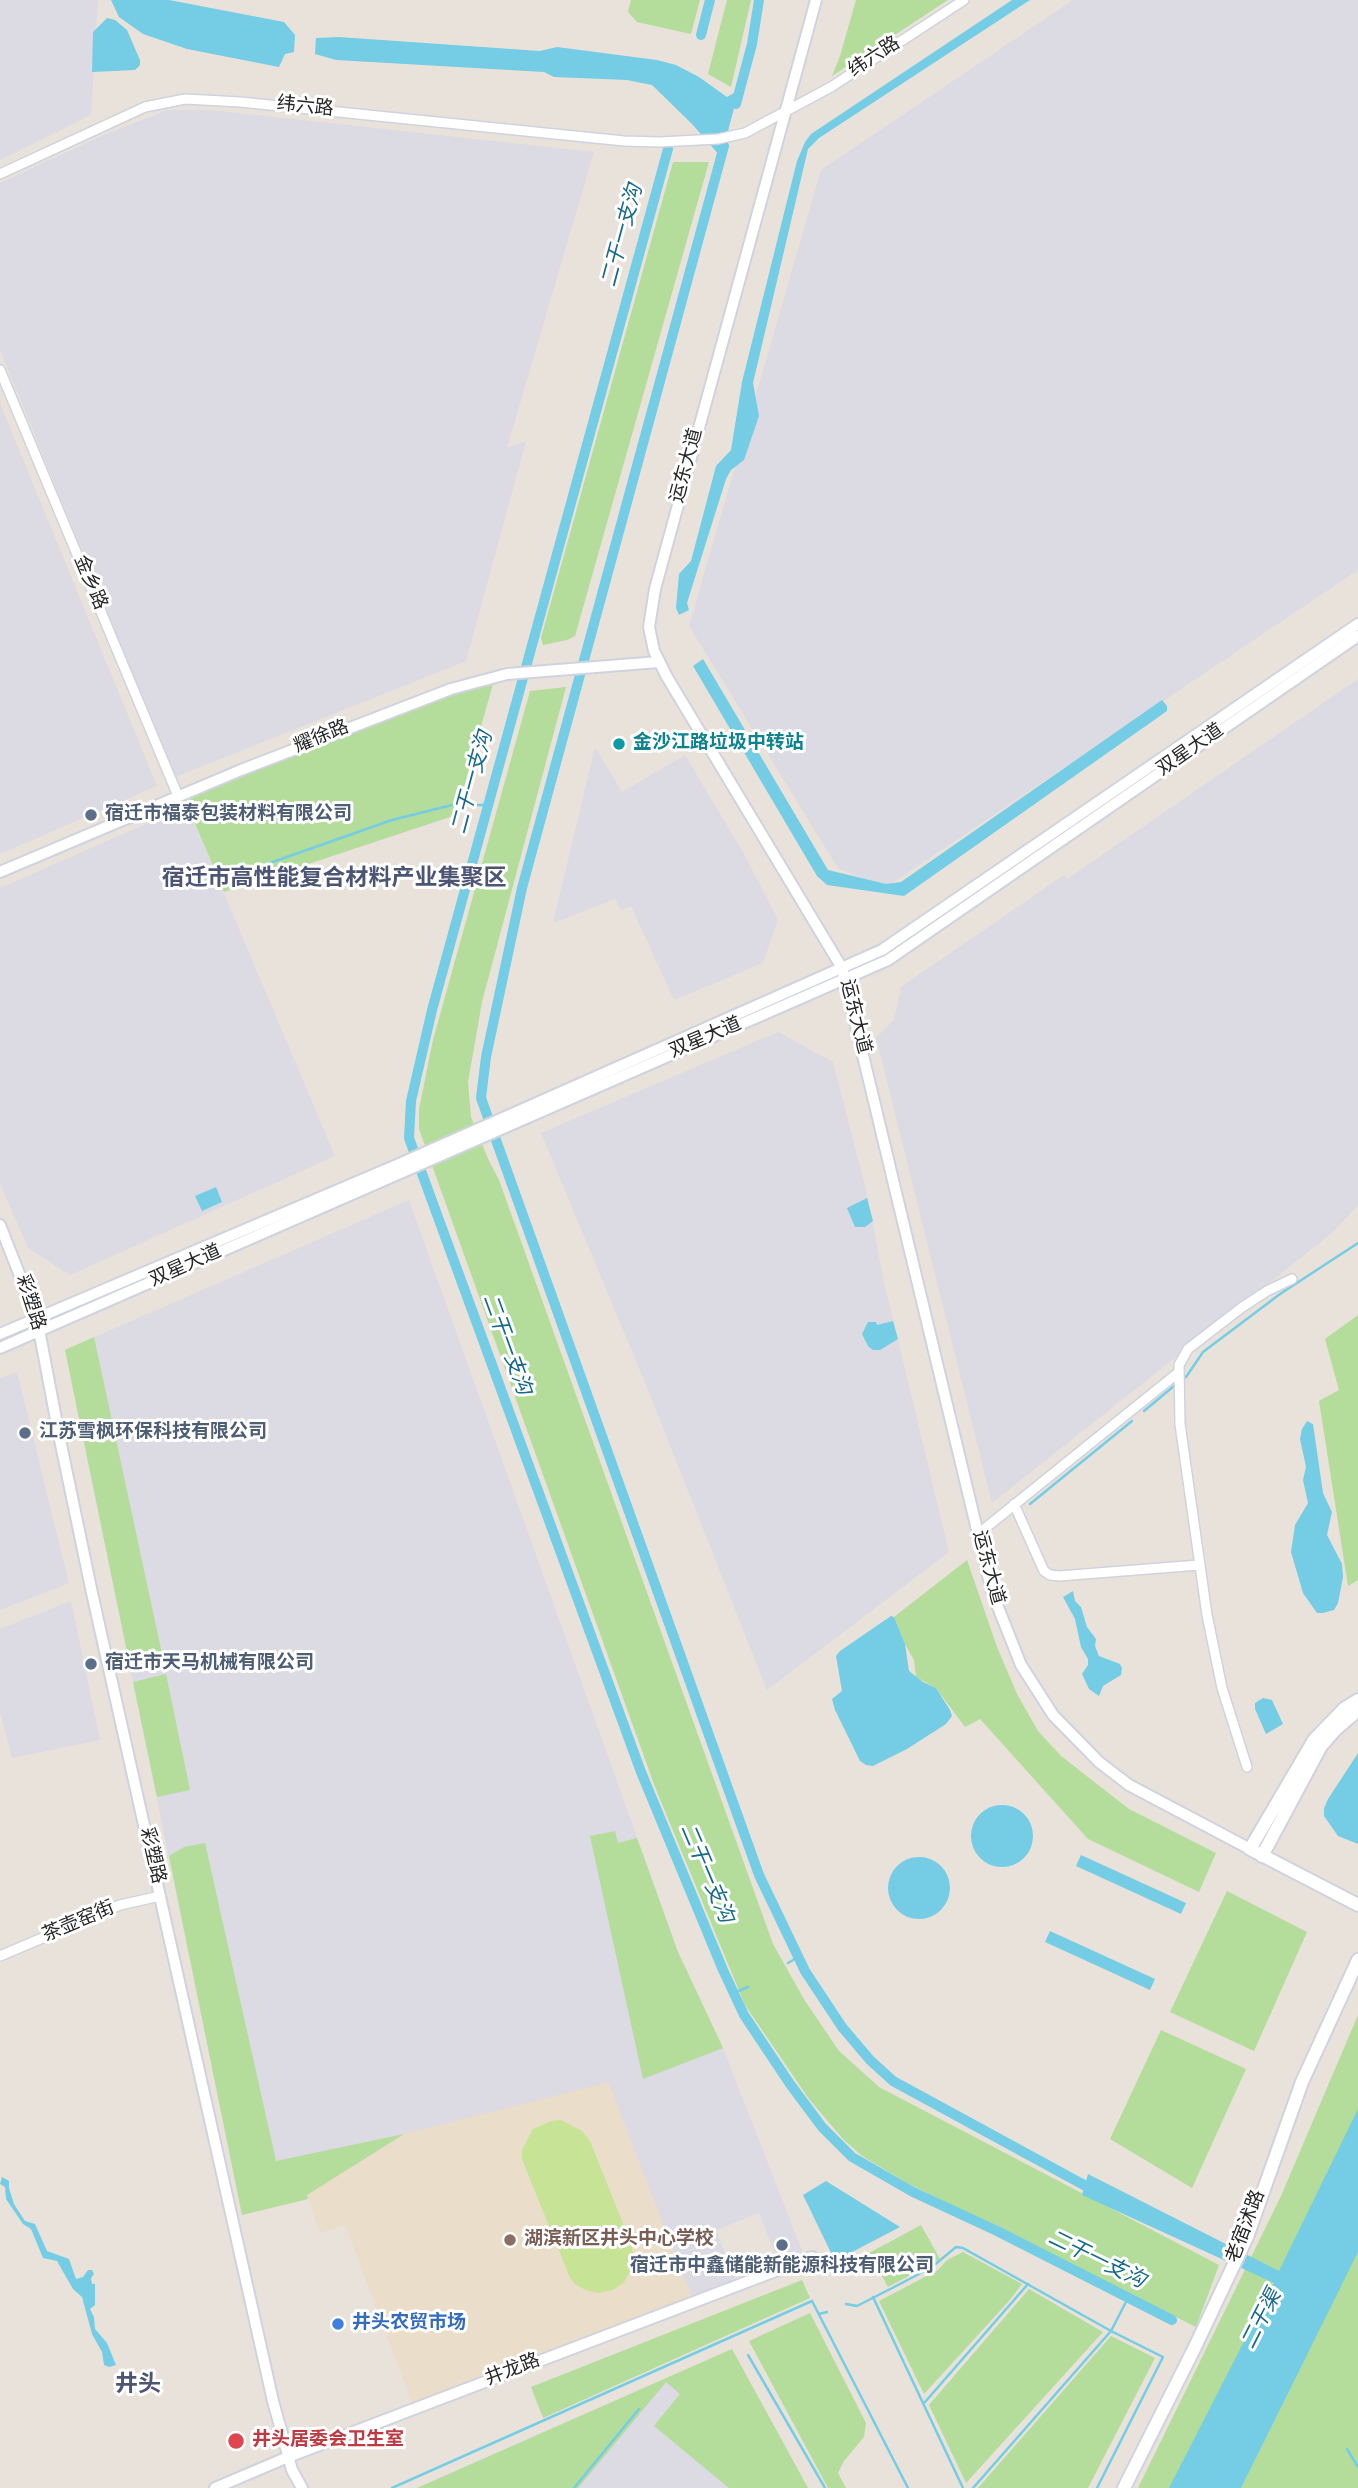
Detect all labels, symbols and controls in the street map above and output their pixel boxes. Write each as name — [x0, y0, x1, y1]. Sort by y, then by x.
street label: 纬六路 — [845, 33, 905, 83]
street label: 纬六路 — [275, 94, 335, 122]
water label: 二干一支沟 — [598, 182, 650, 290]
street label: 运东大道 — [667, 426, 709, 506]
street label: 金乡路 — [67, 552, 111, 614]
street label: 耀徐路 — [291, 717, 353, 759]
street label: 双星大道 — [1153, 720, 1229, 782]
water label: 二干一支沟 — [448, 729, 500, 837]
place label: 金沙江路垃圾中转站 — [633, 733, 804, 755]
marker: 金沙江路垃圾中转站 — [611, 736, 627, 752]
place label: 宿迁市福泰包装材料有限公司 — [105, 804, 352, 826]
marker: 宿迁市福泰包装材料有限公司 — [83, 807, 99, 823]
district label: 宿迁市高性能复合材料产业集聚区 — [162, 866, 506, 894]
street label: 运东大道 — [834, 977, 874, 1057]
street label: 双星大道 — [667, 1014, 745, 1064]
street label: 双星大道 — [147, 1241, 225, 1293]
street label: 彩塑路 — [9, 1272, 49, 1334]
water label: 二干一支沟 — [475, 1291, 535, 1399]
place label: 江苏雪枫环保科技有限公司 — [39, 1422, 267, 1444]
marker: 江苏雪枫环保科技有限公司 — [17, 1425, 33, 1441]
street label: 运东大道 — [966, 1528, 1008, 1608]
place label: 宿迁市天马机械有限公司 — [105, 1653, 314, 1675]
marker: 宿迁市天马机械有限公司 — [83, 1656, 99, 1672]
water label: 二干一支沟 — [673, 1821, 737, 1927]
street label: 彩塑路 — [133, 1826, 169, 1886]
street label: 茶壶窑街 — [40, 1898, 118, 1948]
street label: 老宿沭路 — [1223, 2187, 1271, 2267]
water label: 二干一支沟 — [1043, 2227, 1149, 2295]
place label: 湖滨新区井头中心学校 — [524, 2229, 714, 2251]
marker: 湖滨新区井头中心学校 — [502, 2232, 518, 2248]
marker: 宿迁市中鑫储能新能源科技有限公司 — [774, 2237, 790, 2253]
place label: 宿迁市中鑫储能新能源科技有限公司 — [630, 2256, 934, 2278]
water label: 二干渠 — [1237, 2286, 1289, 2354]
place label: 井头农贸市场 — [352, 2313, 466, 2335]
marker: 井头农贸市场 — [330, 2316, 346, 2332]
street label: 井龙路 — [482, 2350, 544, 2392]
district label: 井头 — [115, 2372, 161, 2400]
place label: 井头居委会卫生室 — [252, 2430, 404, 2452]
marker: 井头居委会卫生室 — [226, 2431, 246, 2451]

